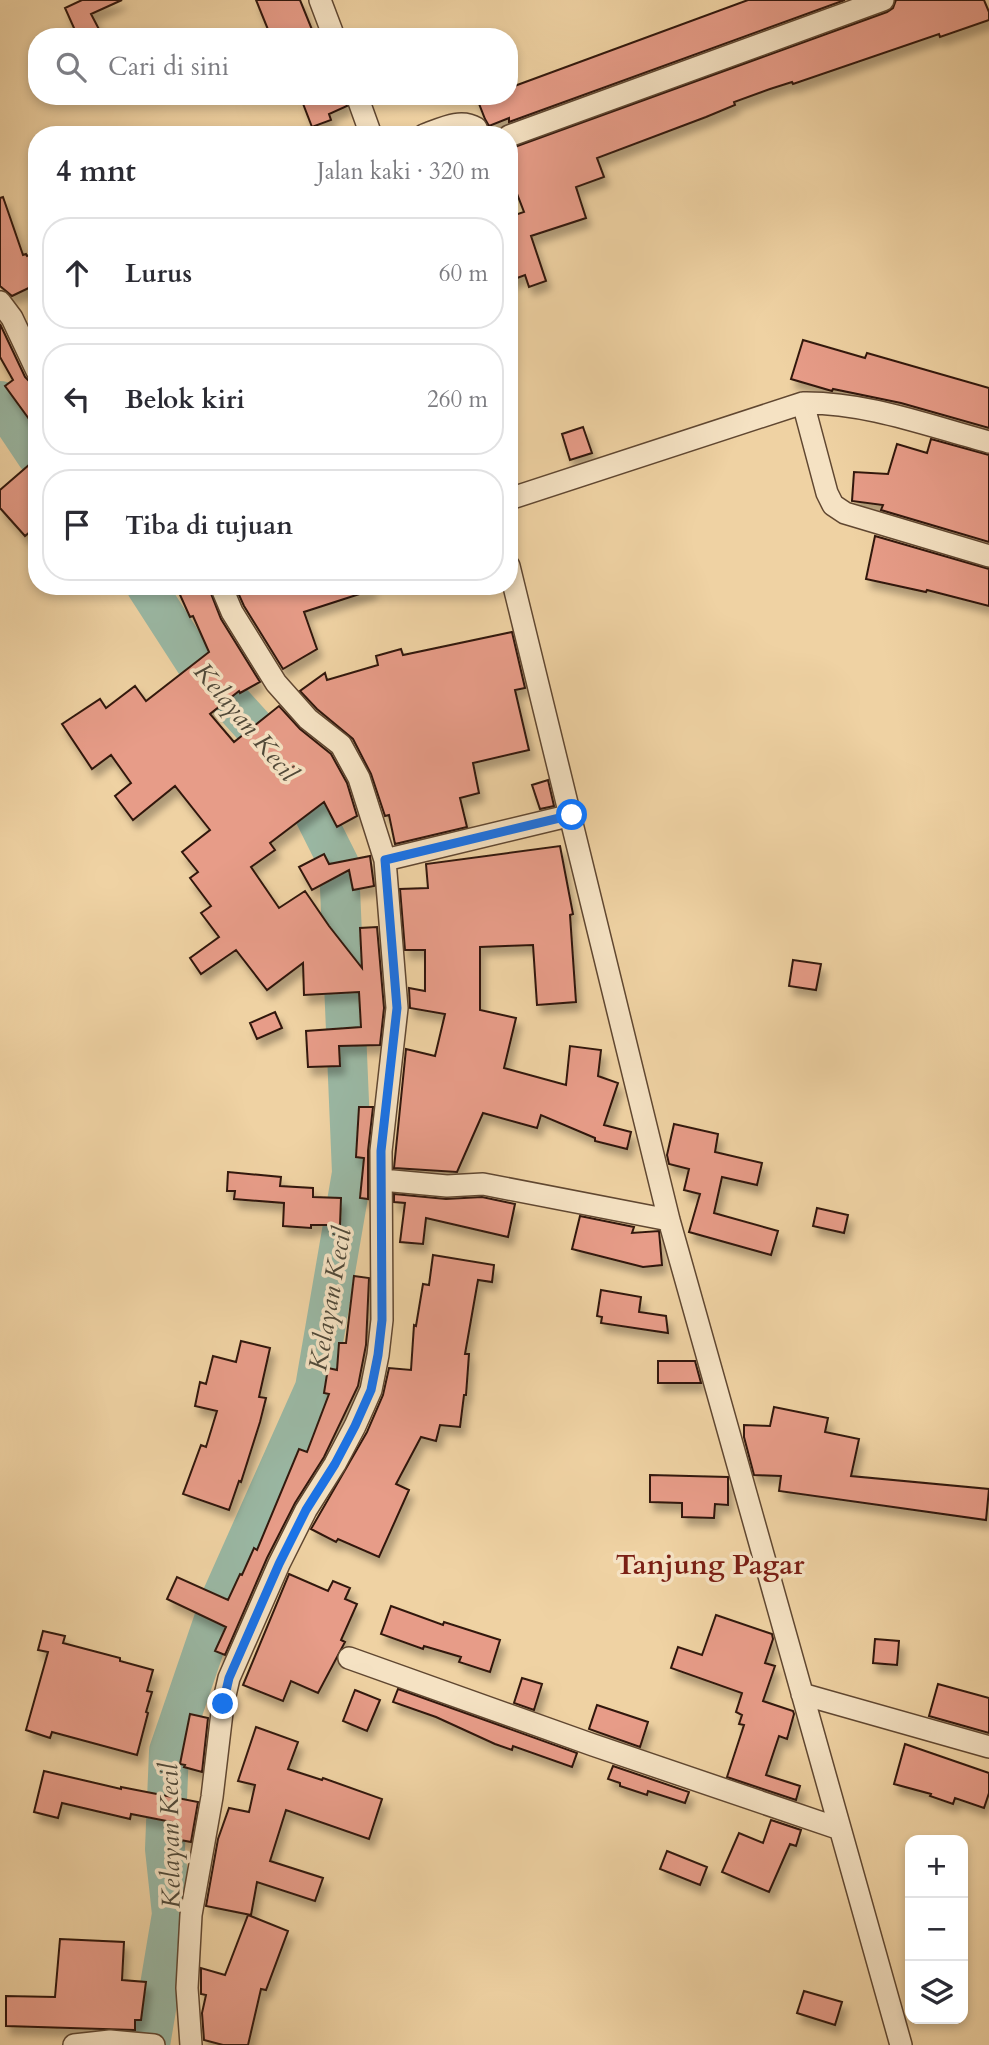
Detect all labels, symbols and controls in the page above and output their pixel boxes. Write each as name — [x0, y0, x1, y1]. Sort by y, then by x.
search box — [28, 28, 518, 105]
icon: search — [52, 48, 90, 86]
text: Cari di sini — [108, 49, 229, 84]
text: 4 mnt — [56, 151, 136, 192]
text: Jalan kaki · 320 m — [317, 156, 490, 187]
icon: ahead — [58, 254, 96, 292]
text: Lurus — [125, 256, 192, 291]
text: 60 m — [439, 258, 488, 289]
icon: left — [58, 380, 96, 418]
text: Belok kiri — [125, 382, 245, 417]
text: 260 m — [427, 384, 488, 415]
icon: arrive — [58, 506, 96, 544]
text: Tiba di tujuan — [125, 508, 293, 543]
water label: Kelayan Kecil — [186, 655, 307, 790]
route start — [556, 799, 587, 830]
water label: Kelayan Kecil — [300, 1224, 360, 1374]
district label: Tanjung Pagar — [615, 1546, 805, 1584]
route end — [207, 1688, 238, 1719]
water label: Kelayan Kecil — [151, 1762, 189, 1909]
map controls — [905, 1835, 968, 2024]
button: + — [905, 1835, 968, 1898]
button: − — [905, 1898, 968, 1961]
button: layers — [905, 1961, 968, 2024]

